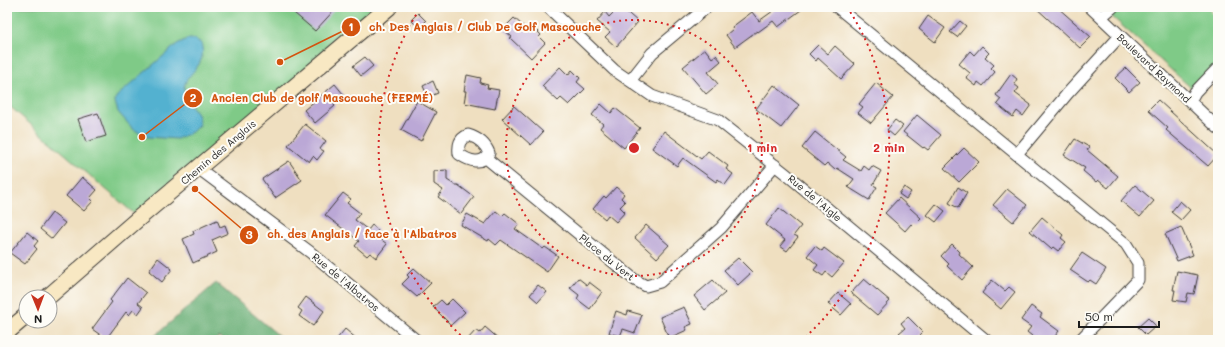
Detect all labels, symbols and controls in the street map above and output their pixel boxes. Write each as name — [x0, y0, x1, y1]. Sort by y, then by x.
callout: ch. Des Anglais / Club De Golf Mascouche — [341, 16, 609, 39]
text: 1 — [348, 18, 354, 34]
text: ch. Des Anglais / Club De Golf Mascouche — [369, 19, 601, 34]
street label: Boulevard Raymond — [1114, 30, 1194, 106]
callout: Ancien Club de golf Mascouche (FERMÉ) — [183, 86, 441, 109]
text: 2 — [190, 89, 197, 105]
text: Ancien Club de golf Mascouche (FERMÉ) — [211, 90, 433, 105]
street label: Chemin des Anglais — [177, 116, 259, 188]
text: 1 min — [747, 139, 777, 155]
text: 2 min — [873, 139, 905, 155]
centre of rings — [627, 141, 641, 155]
street label: Rue de l'Aigle — [785, 171, 845, 225]
callout: ch. des Anglais / face à l'Albatros — [239, 223, 464, 246]
text: 3 — [245, 226, 253, 242]
text: ch. des Anglais / face à l'Albatros — [267, 226, 457, 241]
street label: Place du Vert — [576, 230, 638, 284]
street label: Rue de l'Albatros — [309, 250, 383, 314]
north arrow — [18, 289, 58, 329]
scale bar — [1079, 303, 1159, 329]
text: 50 m — [1085, 308, 1113, 324]
text: N — [34, 312, 42, 327]

